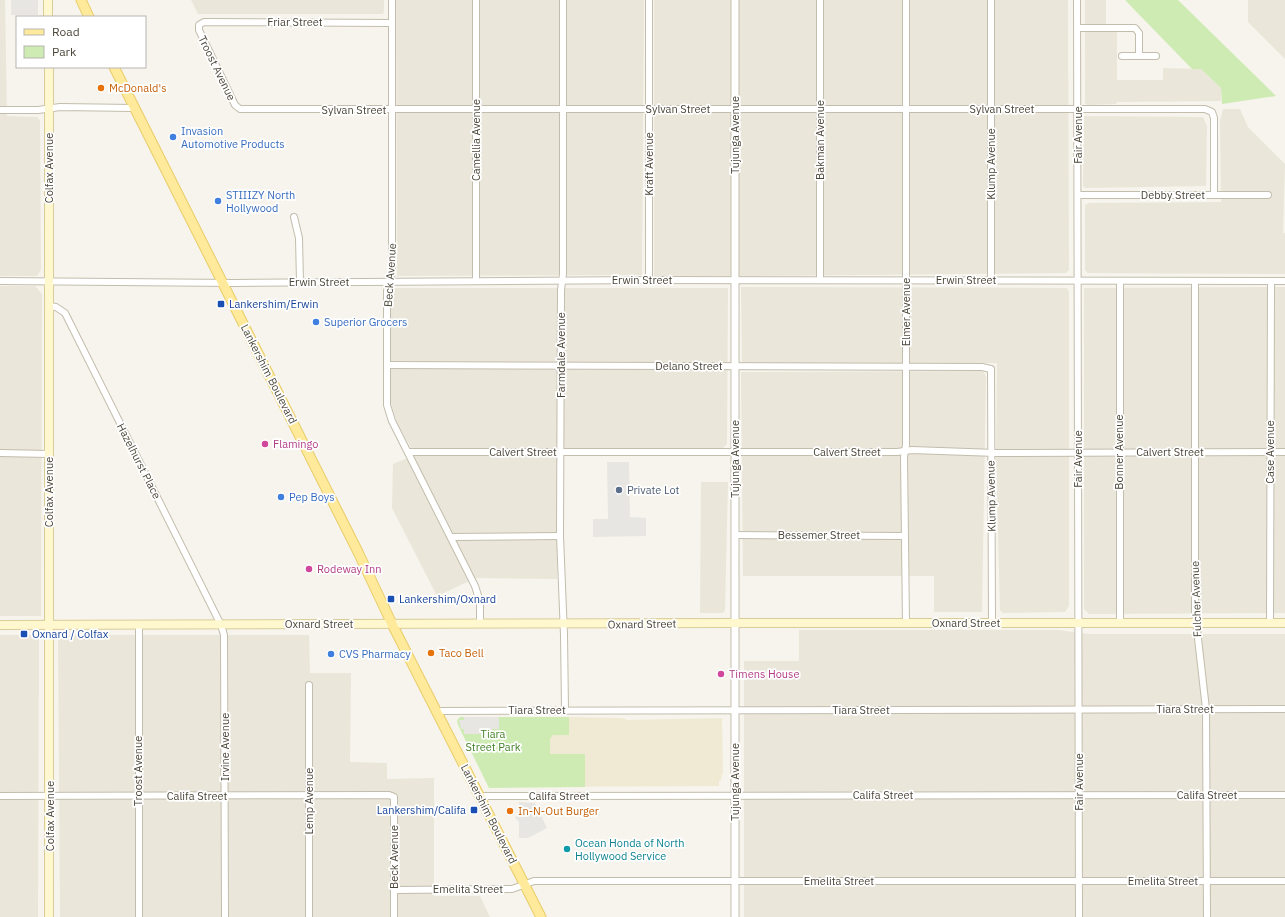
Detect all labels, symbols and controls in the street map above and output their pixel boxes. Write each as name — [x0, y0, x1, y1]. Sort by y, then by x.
street label: Friar Street — [267, 15, 323, 29]
legend — [16, 16, 146, 68]
text: Road — [52, 24, 80, 39]
street label: Troost Avenue — [195, 33, 239, 103]
text: Park — [52, 44, 77, 59]
place label: McDonald's — [109, 81, 167, 95]
marker: McDonald's — [96, 83, 106, 93]
street label: Tujunga Avenue — [728, 96, 742, 174]
street label: Camellia Avenue — [469, 99, 483, 181]
street label: Bakman Avenue — [813, 100, 827, 180]
street label: Sylvan Street — [646, 102, 711, 116]
street label: Sylvan Street — [970, 102, 1035, 116]
street label: Sylvan Street — [322, 103, 387, 117]
street label: Fair Avenue — [1071, 106, 1085, 164]
place label: Invasion Automotive Products — [181, 124, 285, 151]
street label: Klump Avenue — [984, 128, 998, 200]
marker: Invasion Automotive Products — [168, 132, 178, 142]
street label: Kraft Avenue — [642, 132, 656, 196]
street label: Colfax Avenue — [42, 133, 56, 203]
place label: STIIIZY North Hollywood — [226, 188, 295, 215]
street label: Debby Street — [1141, 188, 1205, 202]
marker: STIIIZY North Hollywood — [213, 196, 223, 206]
street label: Beck Avenue — [381, 243, 399, 307]
street label: Erwin Street — [612, 273, 672, 287]
street label: Erwin Street — [936, 273, 996, 287]
street label: Erwin Street — [289, 275, 349, 289]
street label: Elmer Avenue — [899, 278, 913, 346]
place label: Lankershim/Erwin — [229, 297, 318, 311]
marker: Lankershim/Erwin — [216, 299, 226, 309]
street label: Farmdale Avenue — [554, 312, 568, 398]
place label: Superior Grocers — [324, 315, 407, 329]
marker: Superior Grocers — [311, 317, 321, 327]
street label: Lankershim Boulevard — [238, 322, 300, 426]
street label: Delano Street — [655, 359, 723, 373]
street label: Bonner Avenue — [1112, 414, 1126, 490]
street label: Tujunga Avenue — [728, 420, 742, 498]
street label: Case Avenue — [1263, 420, 1277, 484]
street label: Hazelhurst Place — [114, 421, 164, 501]
street label: Fair Avenue — [1071, 430, 1085, 488]
place label: Flamingo — [273, 437, 319, 451]
marker: Flamingo — [260, 439, 270, 449]
street label: Calvert Street — [489, 445, 557, 459]
street label: Calvert Street — [813, 445, 881, 459]
street label: Calvert Street — [1136, 445, 1204, 459]
street label: Colfax Avenue — [42, 457, 56, 527]
street label: Klump Avenue — [983, 460, 999, 532]
place label: Private Lot — [627, 483, 680, 497]
marker: Private Lot — [614, 485, 624, 495]
place label: Pep Boys — [289, 490, 335, 504]
marker: Pep Boys — [276, 492, 286, 502]
street label: Bessemer Street — [778, 528, 860, 542]
street label: Fulcher Avenue — [1188, 561, 1204, 637]
place label: Rodeway Inn — [317, 562, 382, 576]
marker: Rodeway Inn — [304, 564, 314, 574]
place label: Lankershim/Oxnard — [399, 592, 496, 606]
marker: Lankershim/Oxnard — [386, 594, 396, 604]
street label: Oxnard Street — [608, 616, 677, 632]
street label: Oxnard Street — [932, 616, 1000, 630]
street label: Oxnard Street — [285, 617, 353, 631]
place label: Oxnard / Colfax — [32, 627, 109, 641]
marker: Oxnard / Colfax — [19, 629, 29, 639]
place label: Taco Bell — [439, 646, 484, 660]
place label: CVS Pharmacy — [339, 647, 411, 661]
marker: Taco Bell — [426, 648, 436, 658]
marker: CVS Pharmacy — [326, 649, 336, 659]
place label: Timens House — [729, 667, 799, 681]
marker: Timens House — [716, 669, 726, 679]
street label: Tiara Street — [1156, 702, 1214, 716]
street label: Tiara Street — [508, 703, 566, 717]
street label: Tiara Street — [832, 703, 890, 717]
street label: Irvine Avenue — [218, 713, 232, 781]
park label: Tiara Street Park — [465, 727, 521, 754]
street label: Troost Avenue — [131, 736, 145, 806]
street label: Tujunga Avenue — [728, 743, 742, 821]
street label: Fair Avenue — [1072, 753, 1086, 811]
street label: Lankershim Boulevard — [458, 762, 520, 866]
street label: Lemp Avenue — [302, 768, 316, 834]
street label: Colfax Avenue — [43, 781, 57, 851]
street label: Califa Street — [853, 788, 913, 802]
street label: Califa Street — [1177, 788, 1237, 802]
street label: Califa Street — [167, 789, 227, 803]
street label: Califa Street — [529, 789, 589, 803]
place label: Lankershim/Califa — [377, 803, 466, 817]
place label: In-N-Out Burger — [518, 804, 599, 818]
marker: Lankershim/Califa — [469, 805, 479, 815]
marker: In-N-Out Burger — [505, 806, 515, 816]
street label: Beck Avenue — [387, 825, 401, 889]
place label: Ocean Honda of North Hollywood Service — [575, 836, 684, 863]
marker: Ocean Honda of North Hollywood Service — [562, 844, 572, 854]
street label: Emelita Street — [804, 874, 874, 888]
street label: Emelita Street — [1128, 874, 1198, 888]
street label: Emelita Street — [433, 882, 503, 896]

